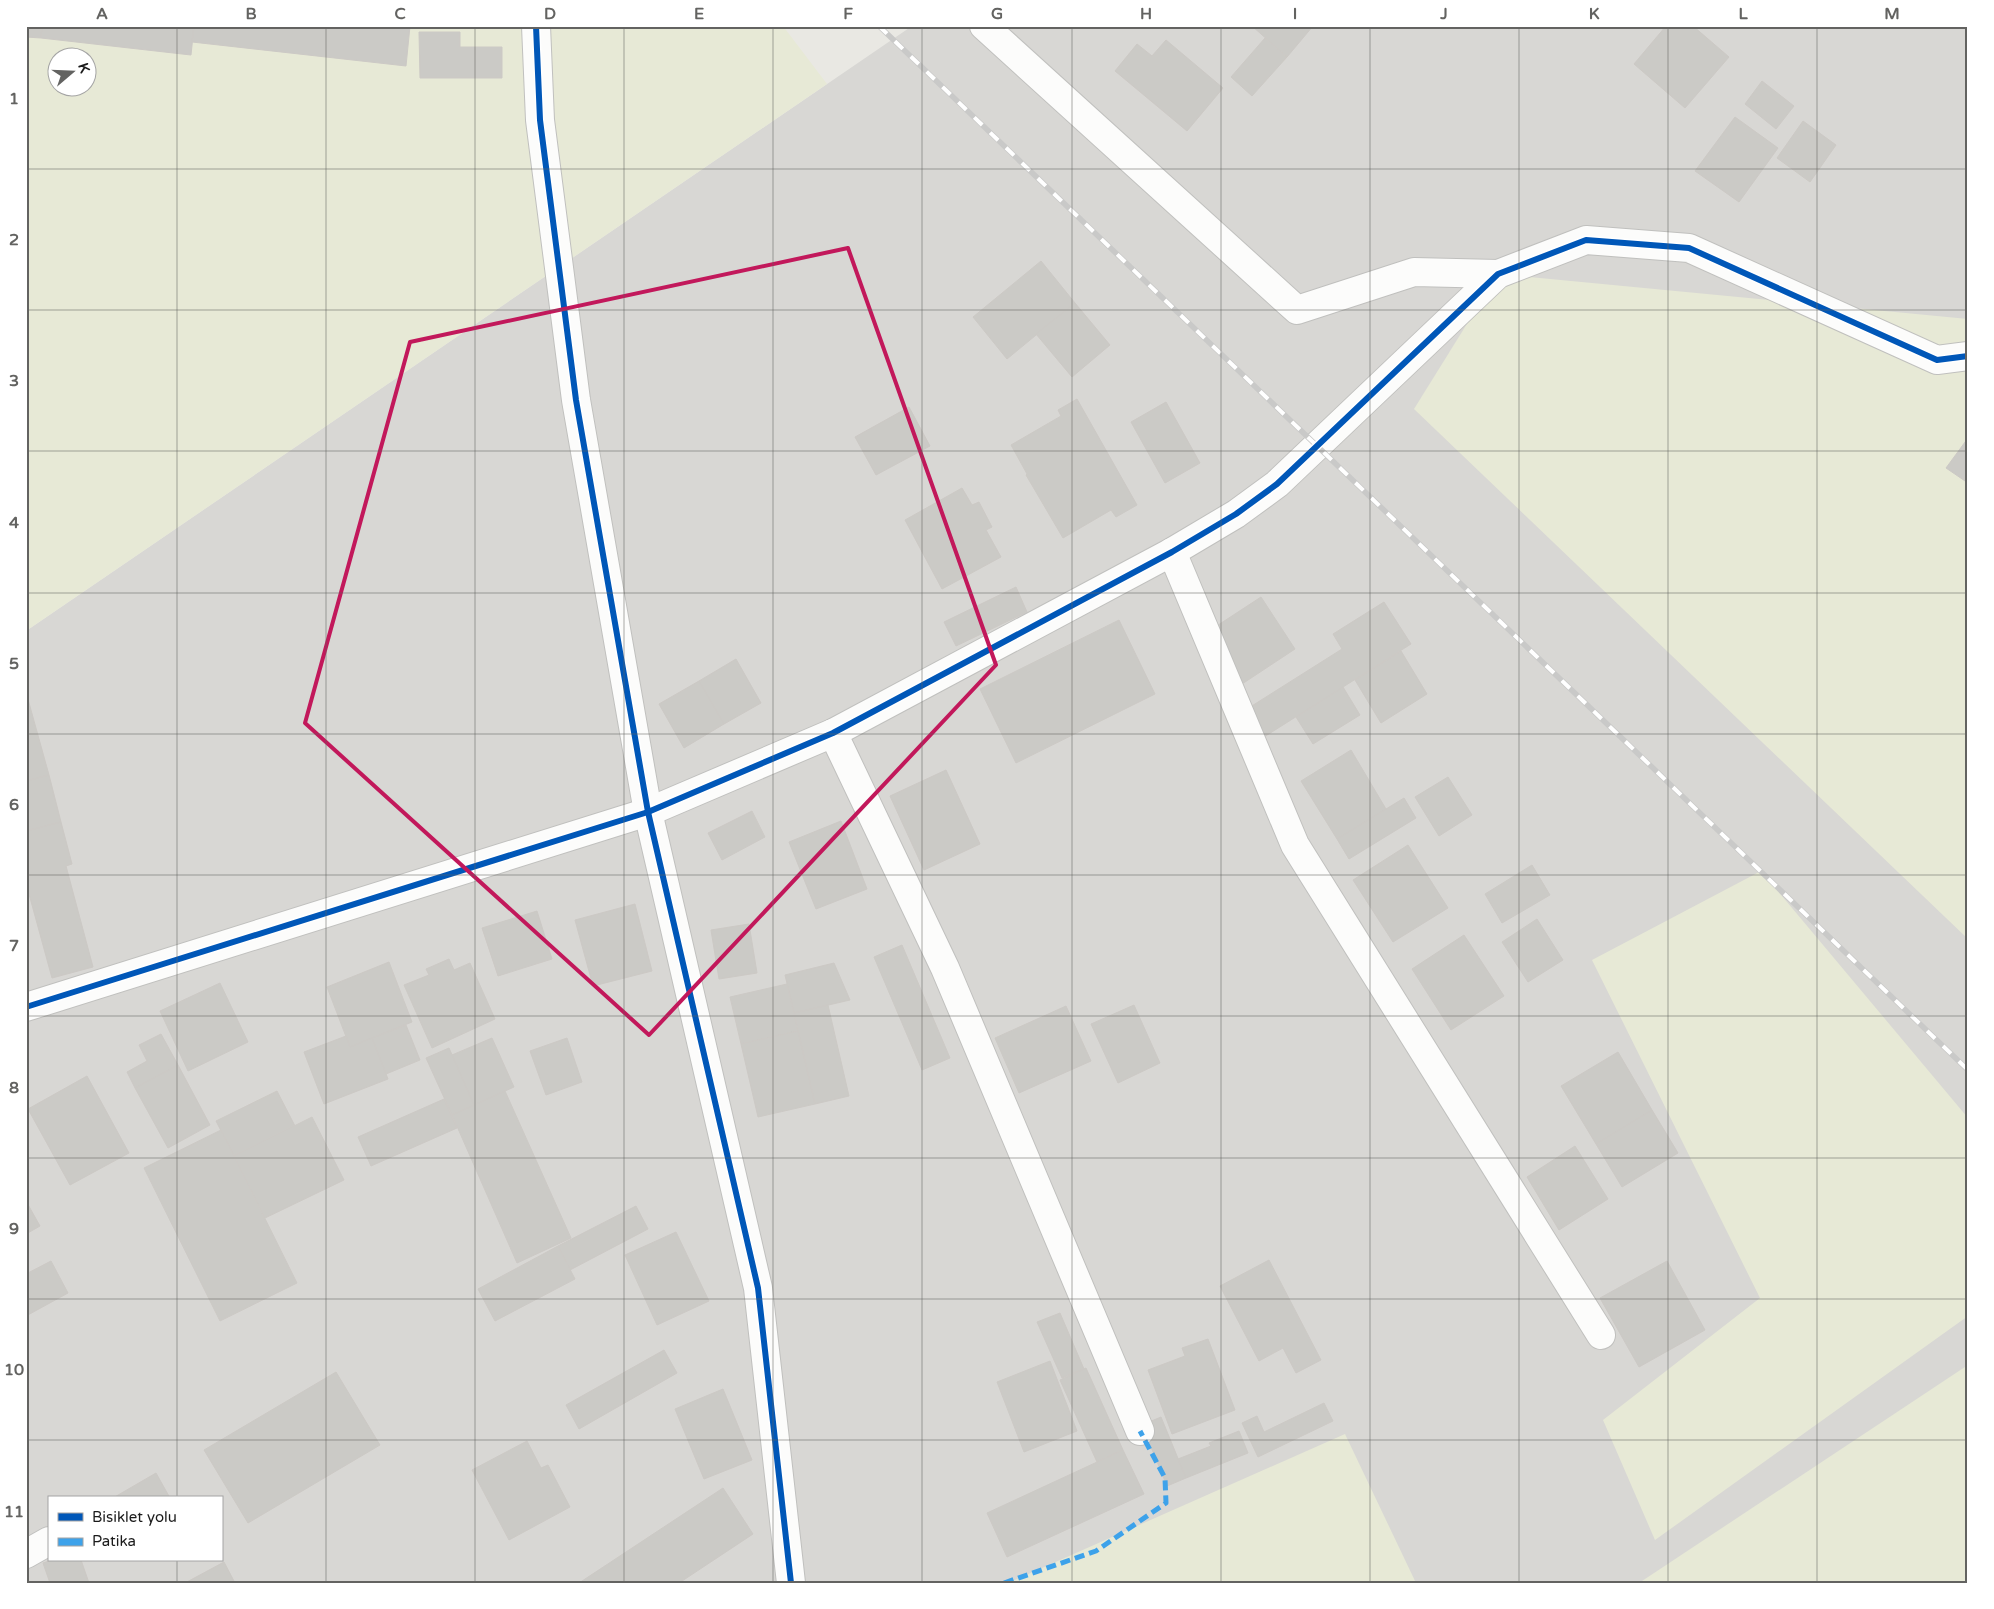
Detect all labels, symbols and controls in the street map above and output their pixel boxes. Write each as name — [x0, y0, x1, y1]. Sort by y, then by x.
text: A — [96, 4, 108, 24]
text: B — [245, 4, 257, 24]
text: C — [394, 4, 406, 24]
text: D — [544, 4, 556, 24]
text: E — [694, 4, 704, 24]
text: F — [843, 4, 853, 24]
text: G — [991, 4, 1003, 24]
text: H — [1140, 4, 1152, 24]
text: I — [1293, 4, 1297, 24]
text: J — [1439, 4, 1448, 24]
text: K — [1589, 4, 1600, 24]
text: L — [1738, 4, 1748, 24]
text: M — [1884, 4, 1900, 24]
north arrow — [48, 48, 98, 98]
text: K — [74, 61, 94, 76]
text: 1 — [9, 89, 19, 109]
text: 2 — [9, 230, 19, 250]
text: 3 — [9, 371, 19, 391]
text: 4 — [9, 513, 19, 533]
text: 5 — [9, 654, 19, 674]
text: 6 — [9, 795, 19, 815]
text: 7 — [9, 936, 19, 956]
text: 8 — [9, 1078, 19, 1098]
text: 9 — [9, 1219, 19, 1239]
text: 10 — [4, 1360, 24, 1380]
legend — [48, 1496, 222, 1562]
text: 11 — [4, 1502, 24, 1522]
text: Bisiklet yolu — [92, 1508, 177, 1526]
text: Patika — [92, 1532, 136, 1550]

